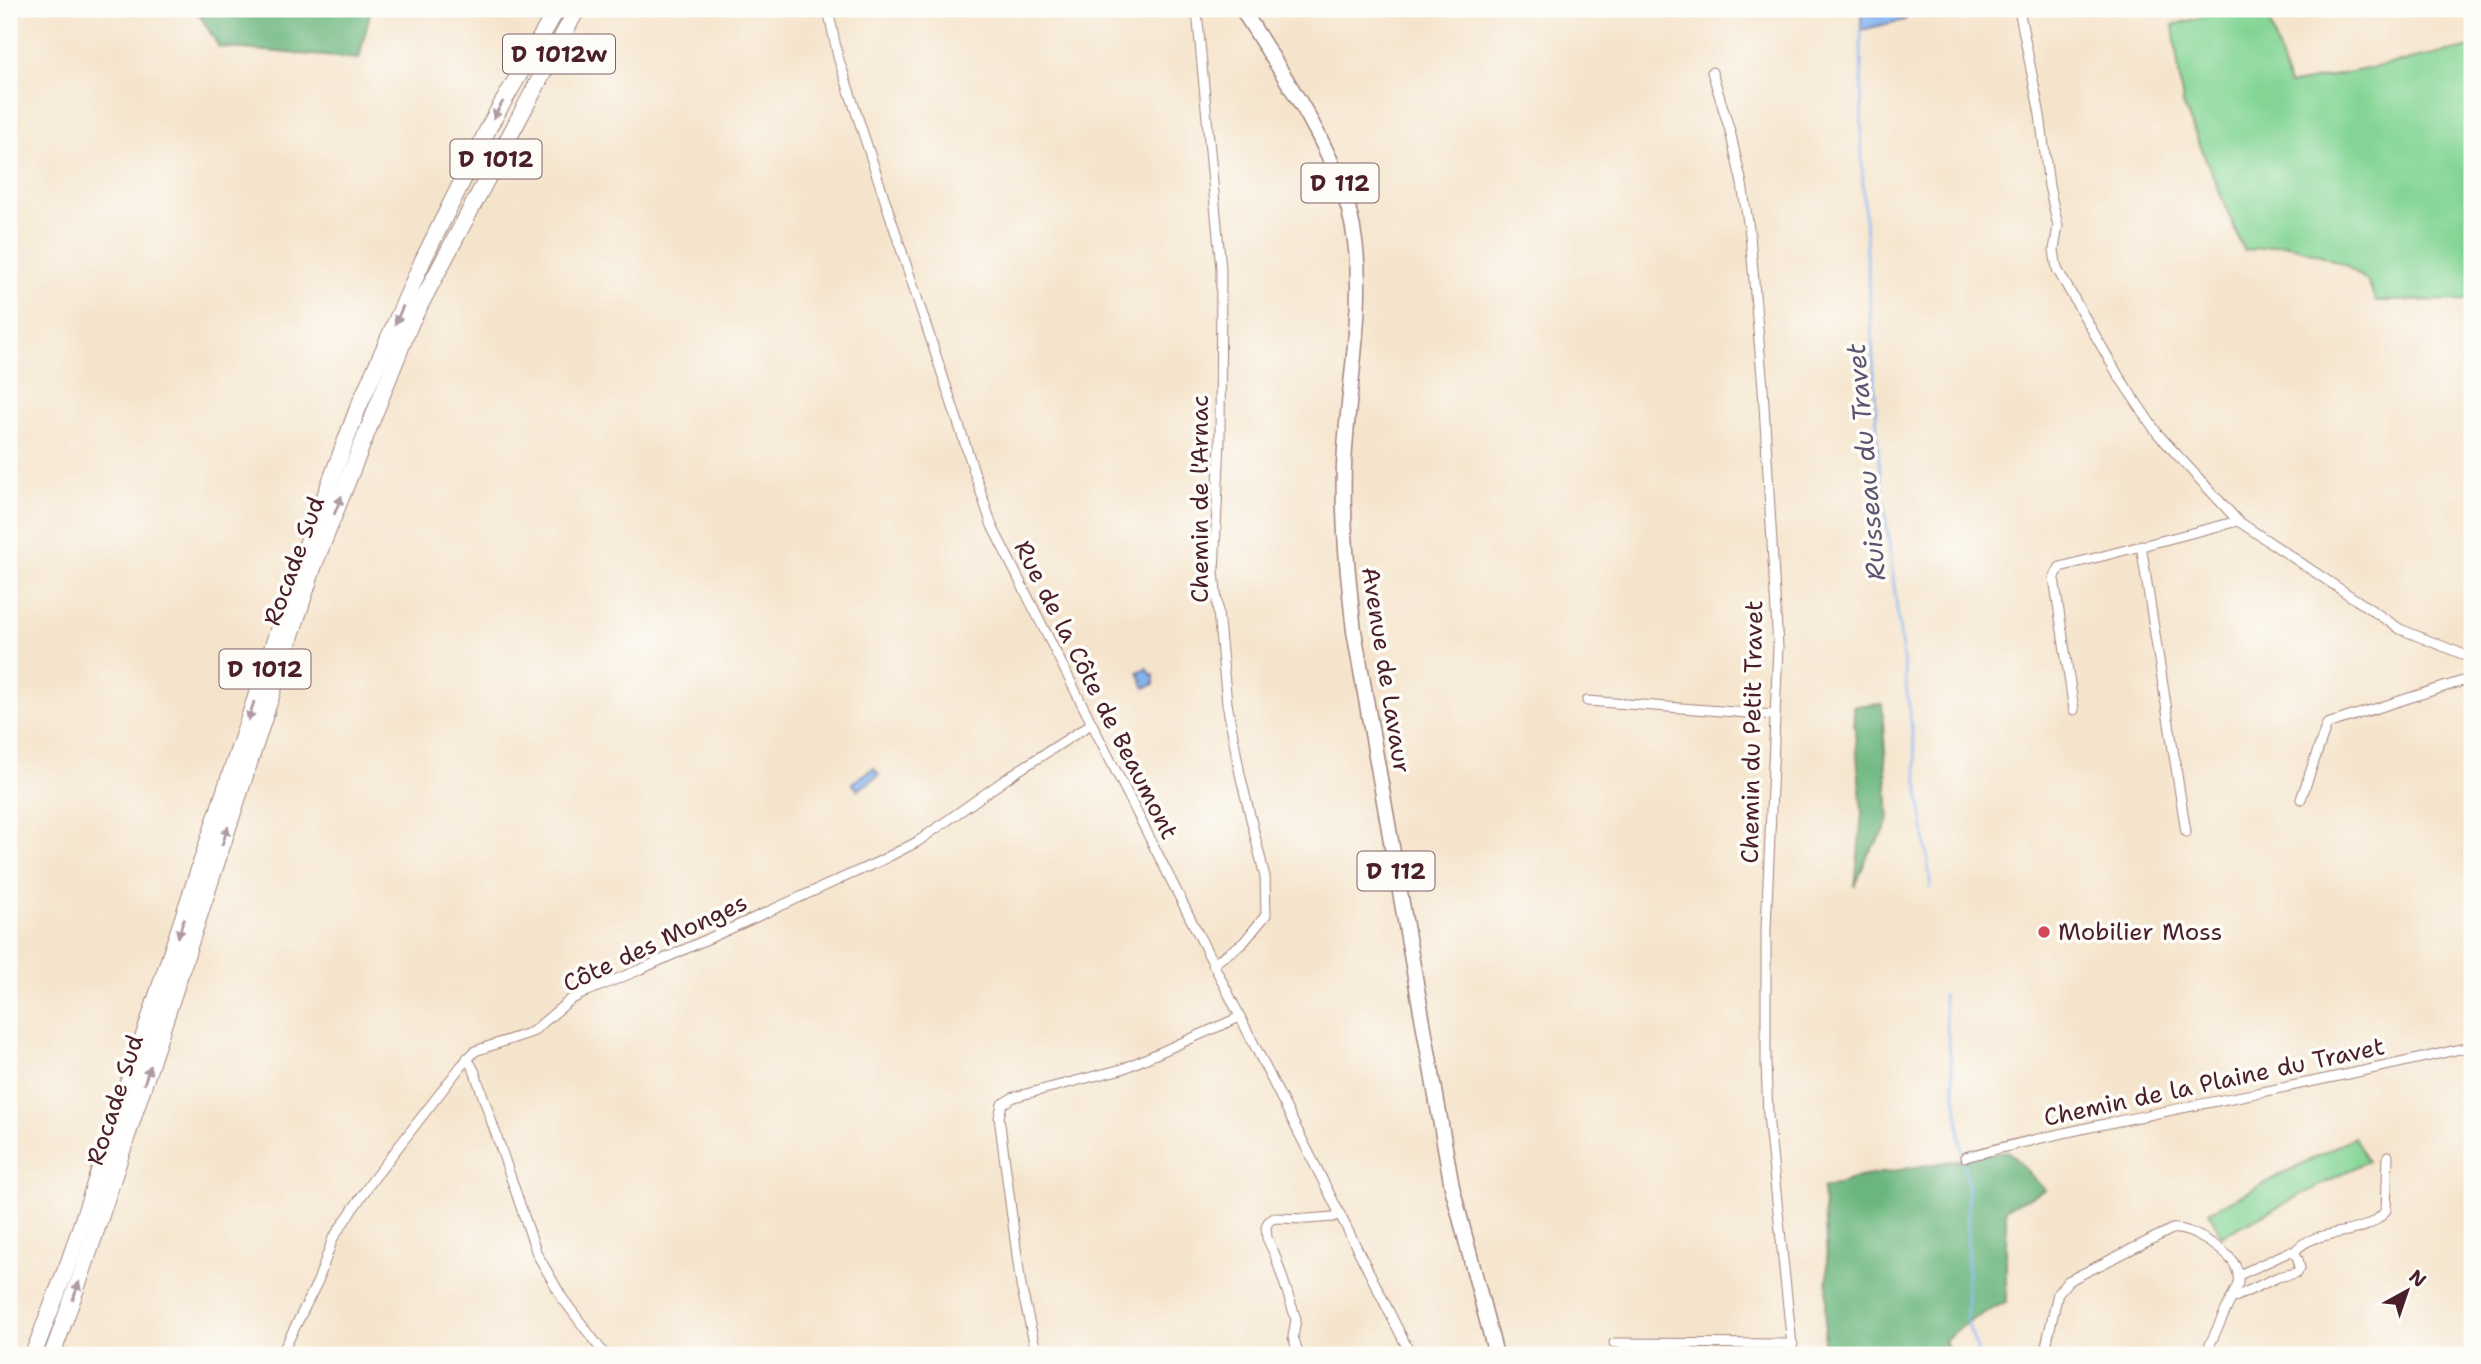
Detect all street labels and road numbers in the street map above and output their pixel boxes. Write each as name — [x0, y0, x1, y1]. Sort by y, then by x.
road number: D 1012w — [503, 34, 615, 74]
road number: D 1012 — [450, 140, 542, 178]
road number: D 112 — [1302, 164, 1378, 202]
street label: Chemin de l'Arnac — [1184, 395, 1216, 603]
street label: Rocade Sud — [256, 492, 332, 630]
street label: Rue de la Côte de Beaumont — [1007, 535, 1185, 845]
street label: Avenue de Lavaur — [1354, 565, 1418, 775]
street label: Chemin du Petit Travet — [1734, 600, 1770, 864]
road number: D 1012 — [219, 650, 310, 688]
road number: D 112 — [1358, 852, 1434, 890]
street label: Côte des Monges — [558, 886, 752, 1000]
street label: Chemin de la Plaine du Travet — [2041, 1030, 2387, 1134]
street label: Rocade Sud — [79, 1031, 151, 1169]

